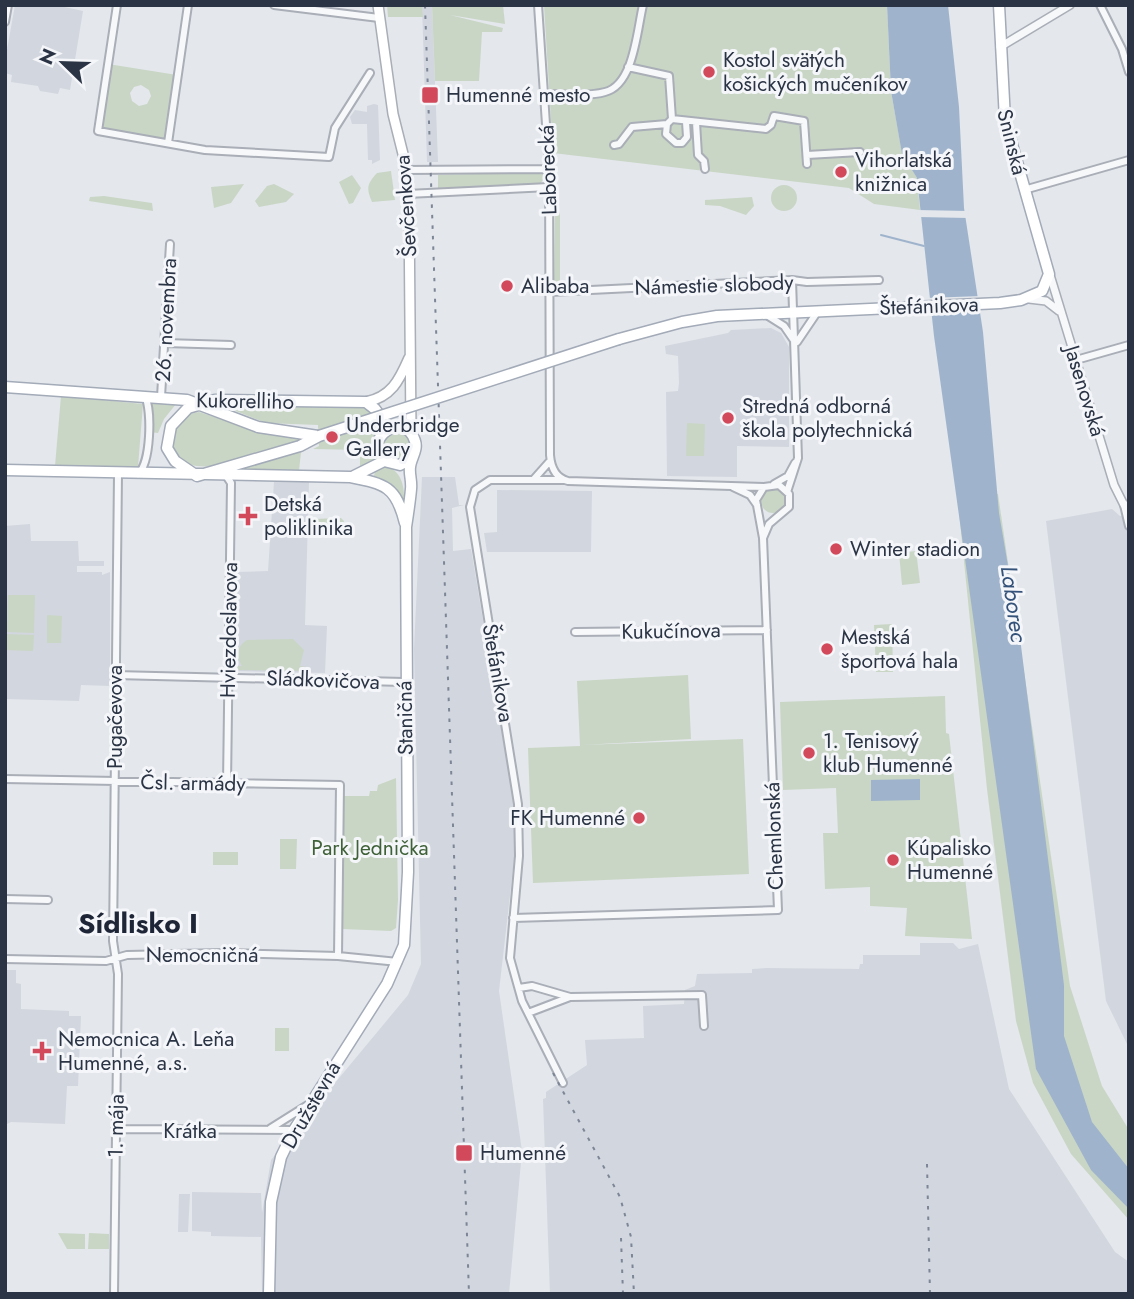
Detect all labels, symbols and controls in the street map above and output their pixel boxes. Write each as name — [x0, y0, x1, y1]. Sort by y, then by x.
north arrow — [28, 28, 98, 98]
text: N — [32, 44, 63, 69]
place label: Kostol svätých košických mučeníkov — [723, 45, 908, 99]
marker: Kostol svätých košických mučeníkov — [701, 64, 717, 80]
place label: Humenné mesto — [446, 80, 591, 110]
marker: Humenné mesto — [420, 85, 440, 105]
street label: Sninská — [989, 106, 1035, 178]
street label: Laborecká — [531, 124, 565, 216]
place label: Vihorlatská knižnica — [855, 145, 952, 199]
street label: Ševčenkova — [387, 154, 425, 258]
marker: Vihorlatská knižnica — [833, 164, 849, 180]
street label: 26. novembra — [148, 257, 184, 383]
street label: Námestie slobody — [634, 267, 795, 303]
place label: Alibaba — [521, 271, 589, 301]
marker: Alibaba — [499, 278, 515, 294]
street label: Štefánikova — [879, 289, 979, 323]
street label: Jasenovská — [1056, 339, 1113, 440]
street label: Kukorelliho — [196, 385, 294, 417]
place label: Stredná odborná škola polytechnická — [742, 391, 912, 445]
place label: Underbridge Gallery — [346, 410, 460, 464]
marker: Stredná odborná škola polytechnická — [720, 410, 736, 426]
marker: Underbridge Gallery — [324, 429, 340, 445]
place label: Detská poliklinika — [264, 489, 353, 543]
marker: Detská poliklinika — [238, 506, 258, 526]
place label: Winter stadion — [850, 534, 980, 564]
marker: Winter stadion — [828, 541, 844, 557]
street label: Hviezdoslavova — [213, 562, 245, 698]
water label: Laborec — [992, 563, 1036, 645]
street label: Kukučínova — [621, 615, 721, 647]
street label: Štefánikova — [475, 621, 521, 725]
place label: Mestská športová hala — [841, 622, 958, 676]
marker: Mestská športová hala — [819, 641, 835, 657]
street label: Sládkovičova — [266, 663, 380, 697]
street label: Pugačevova — [100, 665, 130, 769]
street label: Staničná — [389, 681, 421, 755]
place label: 1. Tenisový klub Humenné — [823, 726, 953, 780]
marker: 1. Tenisový klub Humenné — [801, 745, 817, 761]
street label: Čsl. armády — [140, 767, 247, 799]
street label: Chemlonská — [757, 782, 791, 890]
place label: FK Humenné — [510, 803, 625, 833]
marker: FK Humenné — [631, 810, 647, 826]
park label: Park Jednička — [311, 833, 429, 863]
place label: Kúpalisko Humenné — [907, 833, 993, 887]
marker: Kúpalisko Humenné — [885, 852, 901, 868]
district label: Sídlisko I — [78, 903, 198, 944]
street label: Nemocničná — [146, 940, 258, 970]
place label: Nemocnica A. Leňa Humenné, a.s. — [58, 1024, 234, 1078]
marker: Nemocnica A. Leňa Humenné, a.s. — [32, 1041, 52, 1061]
street label: Družstevná — [274, 1056, 348, 1154]
street label: 1. mája — [100, 1094, 132, 1158]
street label: Krátka — [163, 1116, 217, 1146]
place label: Humenné — [480, 1138, 566, 1168]
marker: Humenné — [454, 1143, 474, 1163]

